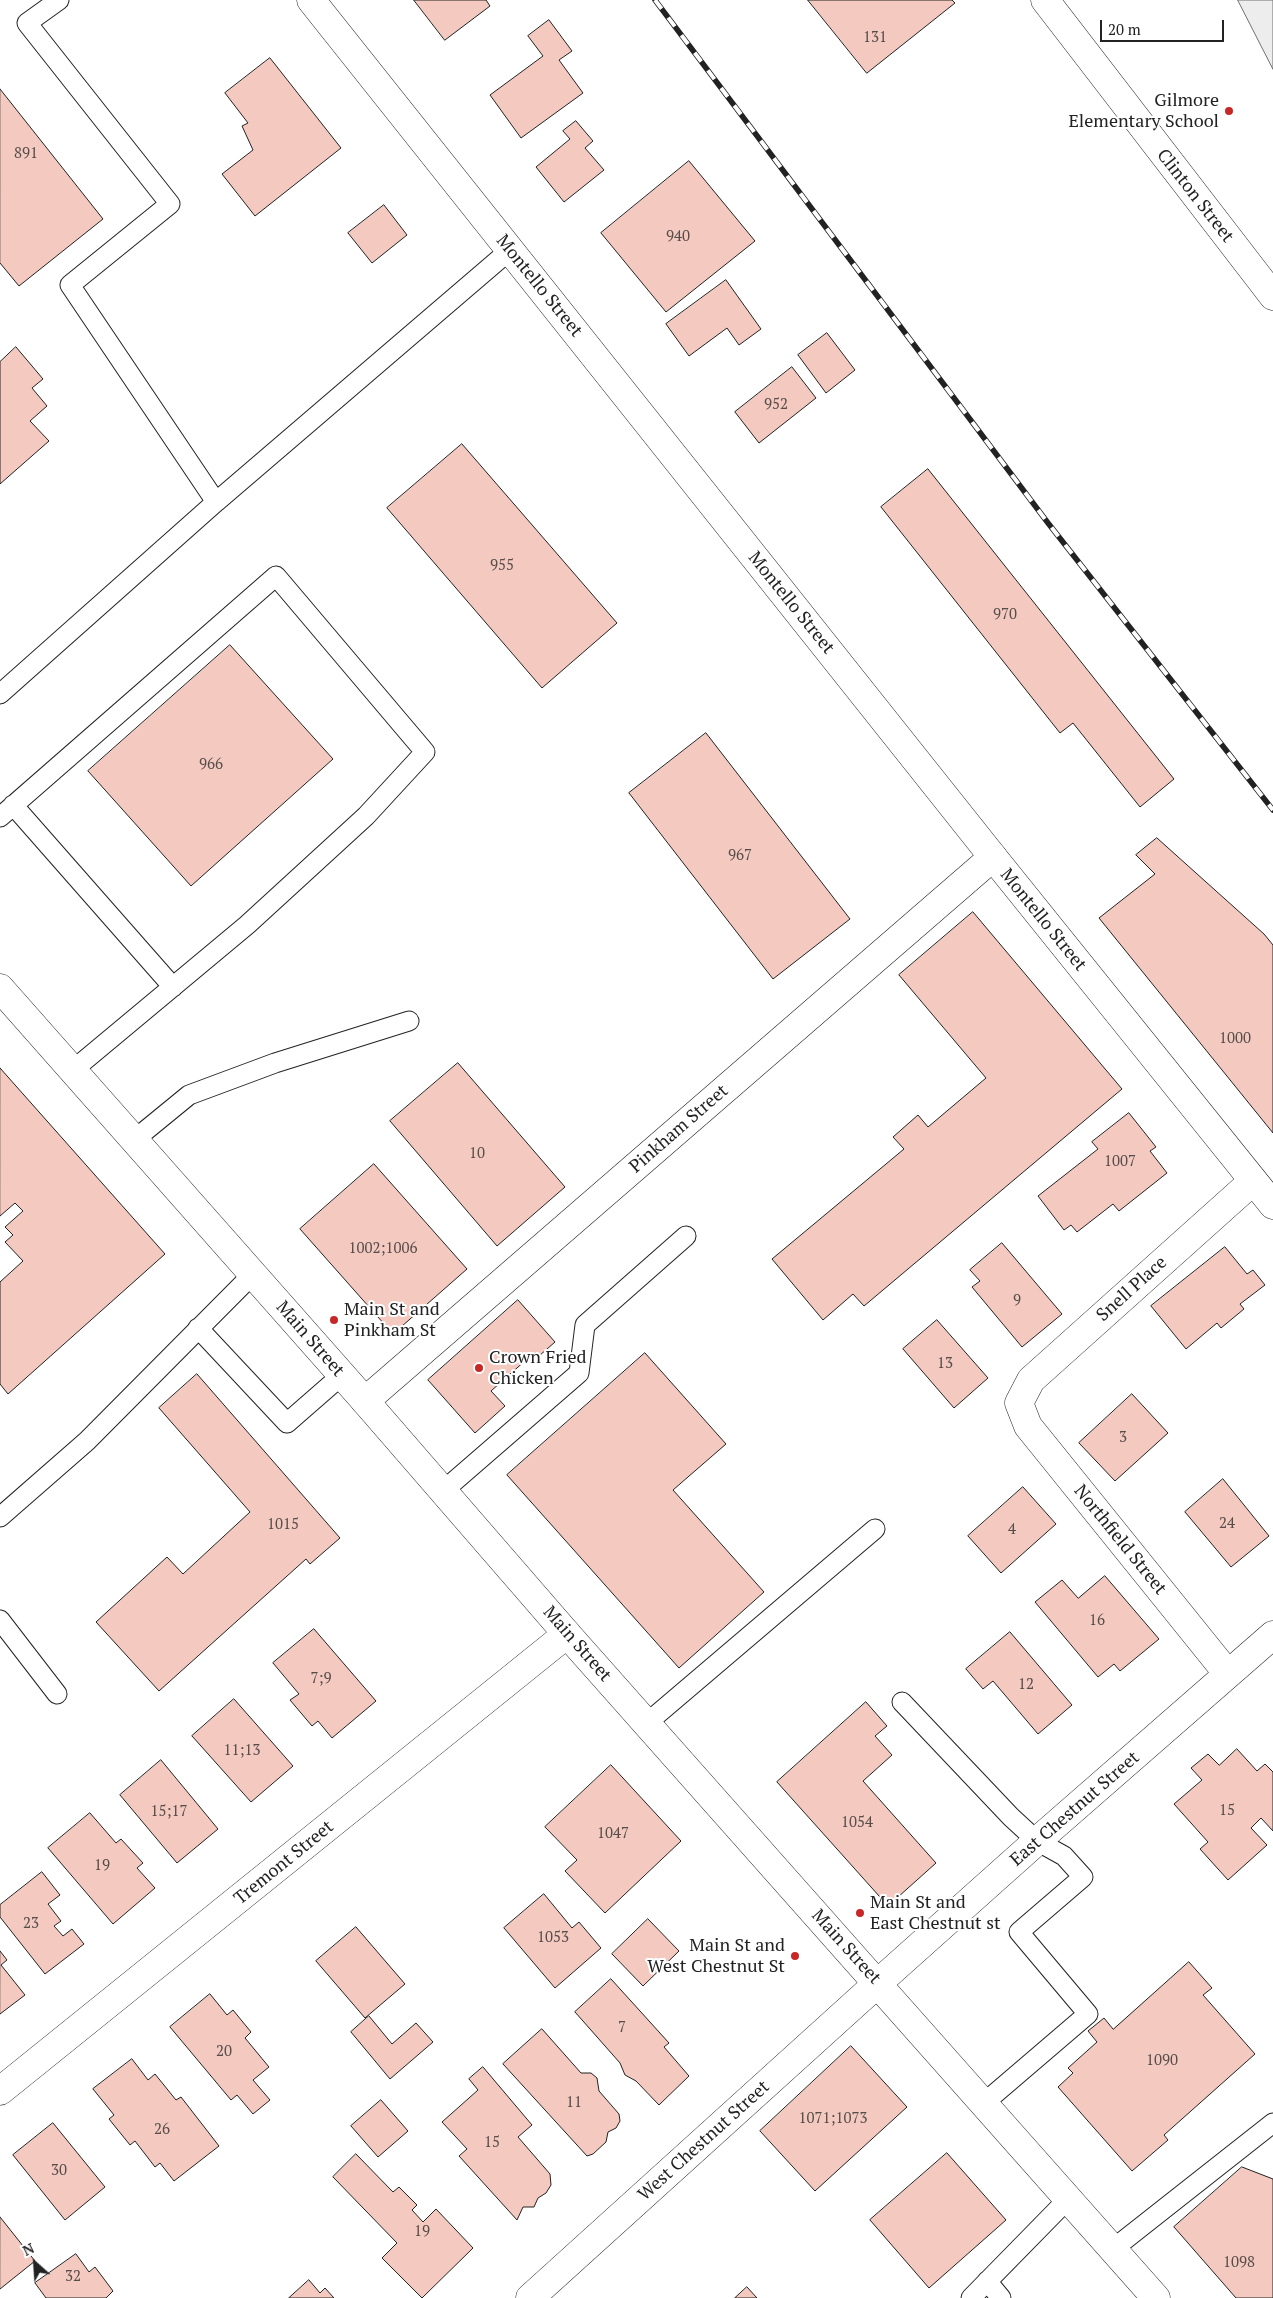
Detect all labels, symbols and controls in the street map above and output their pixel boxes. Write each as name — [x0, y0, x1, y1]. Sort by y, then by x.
scale bar — [1103, 10, 1227, 42]
text: 20 m — [1108, 19, 1141, 39]
house number: 131 — [863, 29, 887, 47]
place label: Gilmore Elementary School — [1068, 90, 1219, 132]
marker: Gilmore Elementary School — [1223, 105, 1235, 117]
house number: 891 — [14, 145, 38, 163]
street label: Clinton Street — [1152, 145, 1238, 247]
house number: 940 — [666, 228, 690, 246]
street label: Montello Street — [491, 231, 587, 341]
house number: 952 — [764, 396, 788, 414]
street label: Montello Street — [743, 548, 839, 658]
house number: 955 — [490, 557, 514, 575]
house number: 970 — [993, 606, 1017, 624]
house number: 966 — [199, 756, 223, 774]
house number: 967 — [728, 847, 752, 865]
street label: Montello Street — [995, 865, 1091, 975]
house number: 1000 — [1219, 1030, 1251, 1048]
street label: Pinkham Street — [625, 1080, 733, 1178]
house number: 10 — [469, 1145, 485, 1163]
house number: 1007 — [1104, 1153, 1136, 1171]
house number: 1002;1006 — [349, 1240, 417, 1258]
street label: Snell Place — [1092, 1252, 1172, 1326]
house number: 9 — [1013, 1292, 1021, 1310]
street label: Main Street — [271, 1297, 349, 1381]
place label: Main St and Pinkham St — [344, 1299, 440, 1342]
marker: Main St and Pinkham St — [328, 1314, 340, 1326]
place label: Crown Fried Chicken — [489, 1347, 587, 1390]
house number: 13 — [937, 1355, 953, 1373]
marker: Crown Fried Chicken — [473, 1362, 485, 1374]
house number: 3 — [1119, 1429, 1127, 1447]
street label: Northfield Street — [1069, 1481, 1171, 1599]
house number: 24 — [1219, 1515, 1235, 1533]
house number: 1015 — [267, 1516, 299, 1534]
house number: 4 — [1008, 1521, 1016, 1539]
street label: Main Street — [538, 1602, 616, 1686]
house number: 16 — [1089, 1612, 1105, 1630]
house number: 7;9 — [311, 1670, 331, 1688]
house number: 12 — [1018, 1676, 1034, 1694]
house number: 11;13 — [224, 1742, 260, 1760]
street label: East Chestnut Street — [1006, 1747, 1144, 1871]
house number: 15 — [1219, 1802, 1235, 1820]
house number: 15;17 — [151, 1803, 187, 1821]
house number: 1054 — [841, 1814, 873, 1832]
street label: Tremont Street — [230, 1816, 338, 1910]
house number: 1047 — [597, 1825, 629, 1843]
house number: 19 — [94, 1857, 110, 1875]
place label: Main St and East Chestnut st — [870, 1892, 1001, 1935]
street label: Main Street — [807, 1905, 885, 1989]
marker: Main St and East Chestnut st — [854, 1907, 866, 1919]
house number: 23 — [23, 1915, 39, 1933]
house number: 1053 — [537, 1929, 569, 1947]
place label: Main St and West Chestnut St — [647, 1935, 785, 1978]
marker: Main St and West Chestnut St — [789, 1950, 801, 1962]
house number: 7 — [618, 2019, 626, 2037]
house number: 20 — [216, 2043, 232, 2061]
house number: 1090 — [1146, 2052, 1178, 2070]
street label: West Chestnut Street — [634, 2076, 774, 2206]
house number: 11 — [566, 2094, 582, 2112]
house number: 1071;1073 — [799, 2110, 867, 2128]
house number: 26 — [154, 2121, 170, 2139]
house number: 15 — [484, 2134, 500, 2152]
house number: 30 — [51, 2162, 67, 2180]
house number: 19 — [414, 2223, 430, 2241]
north arrow — [10, 2238, 60, 2288]
text: N — [19, 2238, 37, 2260]
house number: 1098 — [1223, 2254, 1255, 2272]
house number: 32 — [65, 2268, 81, 2286]

